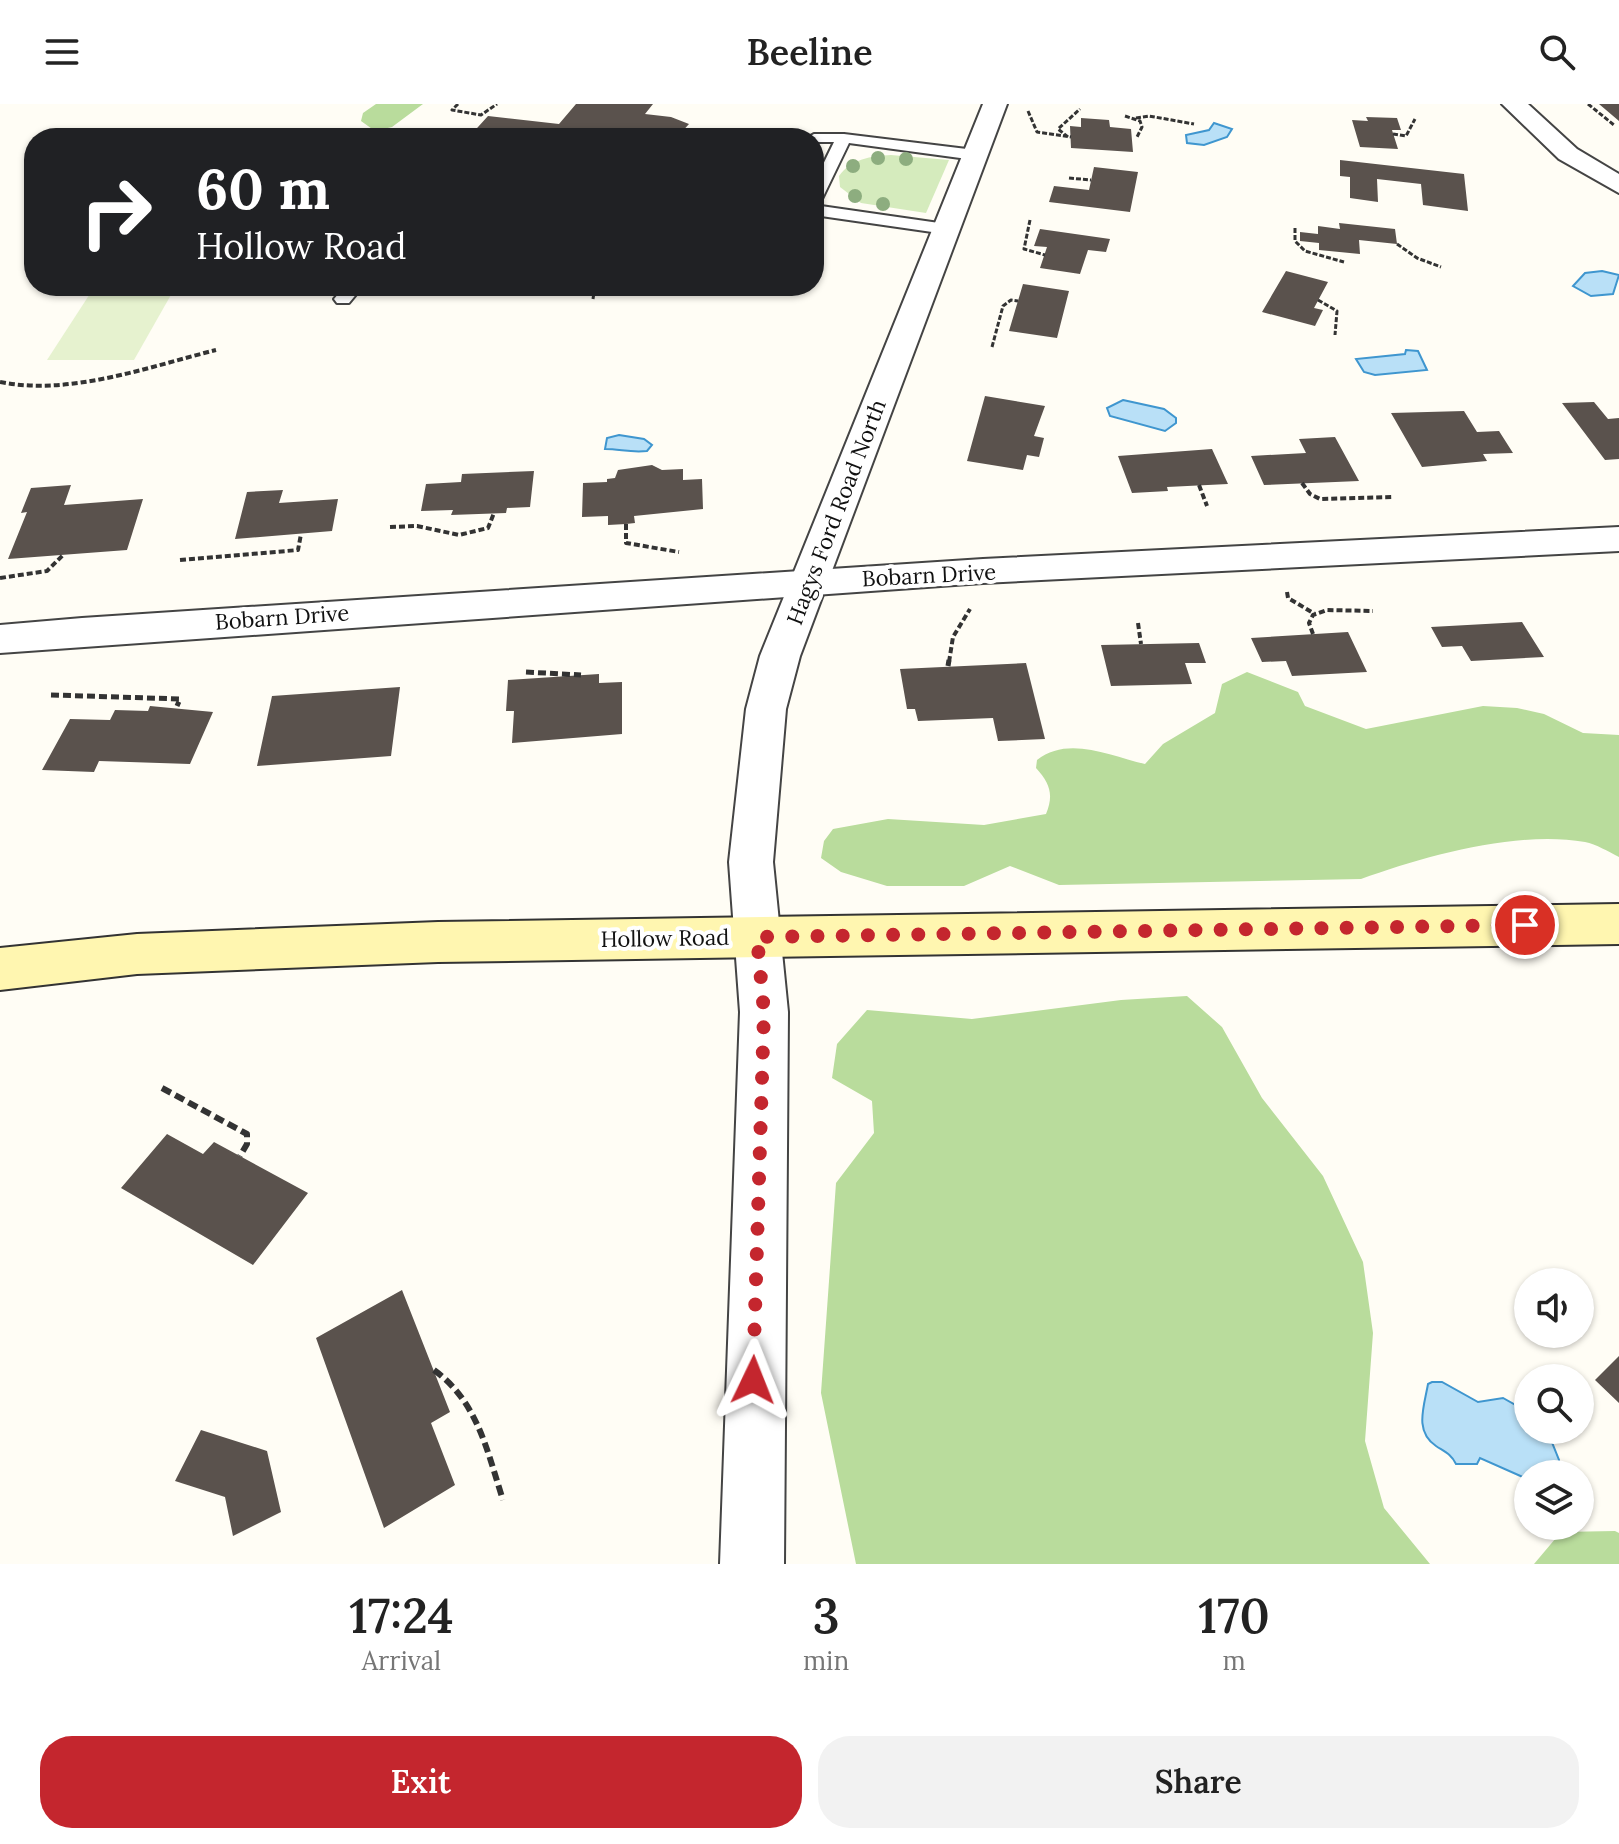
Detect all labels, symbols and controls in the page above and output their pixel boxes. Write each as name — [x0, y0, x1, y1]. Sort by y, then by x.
text: Beeline — [746, 29, 873, 75]
icon: menu — [40, 30, 84, 74]
icon: search — [1535, 30, 1579, 74]
text: 60 m — [196, 153, 330, 224]
icon: right — [64, 160, 168, 264]
text: Hollow Road — [196, 223, 406, 269]
street label: Hagys Ford Road North — [780, 395, 892, 629]
street label: Bobarn Drive — [861, 557, 997, 592]
street label: Bobarn Drive — [214, 598, 350, 636]
pin — [1491, 891, 1559, 959]
icon: arrive — [1503, 903, 1547, 947]
street label: Hollow Road — [600, 923, 730, 953]
map controls — [1514, 1268, 1594, 1540]
button: sound — [1514, 1268, 1594, 1348]
position arrow — [711, 1338, 795, 1422]
button: search — [1514, 1364, 1594, 1444]
button: layers — [1514, 1460, 1594, 1540]
text: 17:24 — [349, 1585, 454, 1646]
text: 3 — [813, 1585, 839, 1646]
text: 170 — [1198, 1585, 1270, 1646]
text: Arrival — [362, 1644, 441, 1677]
text: min — [803, 1644, 849, 1677]
text: m — [1222, 1644, 1246, 1677]
button: Exit — [40, 1736, 802, 1828]
button: Share — [818, 1736, 1579, 1828]

